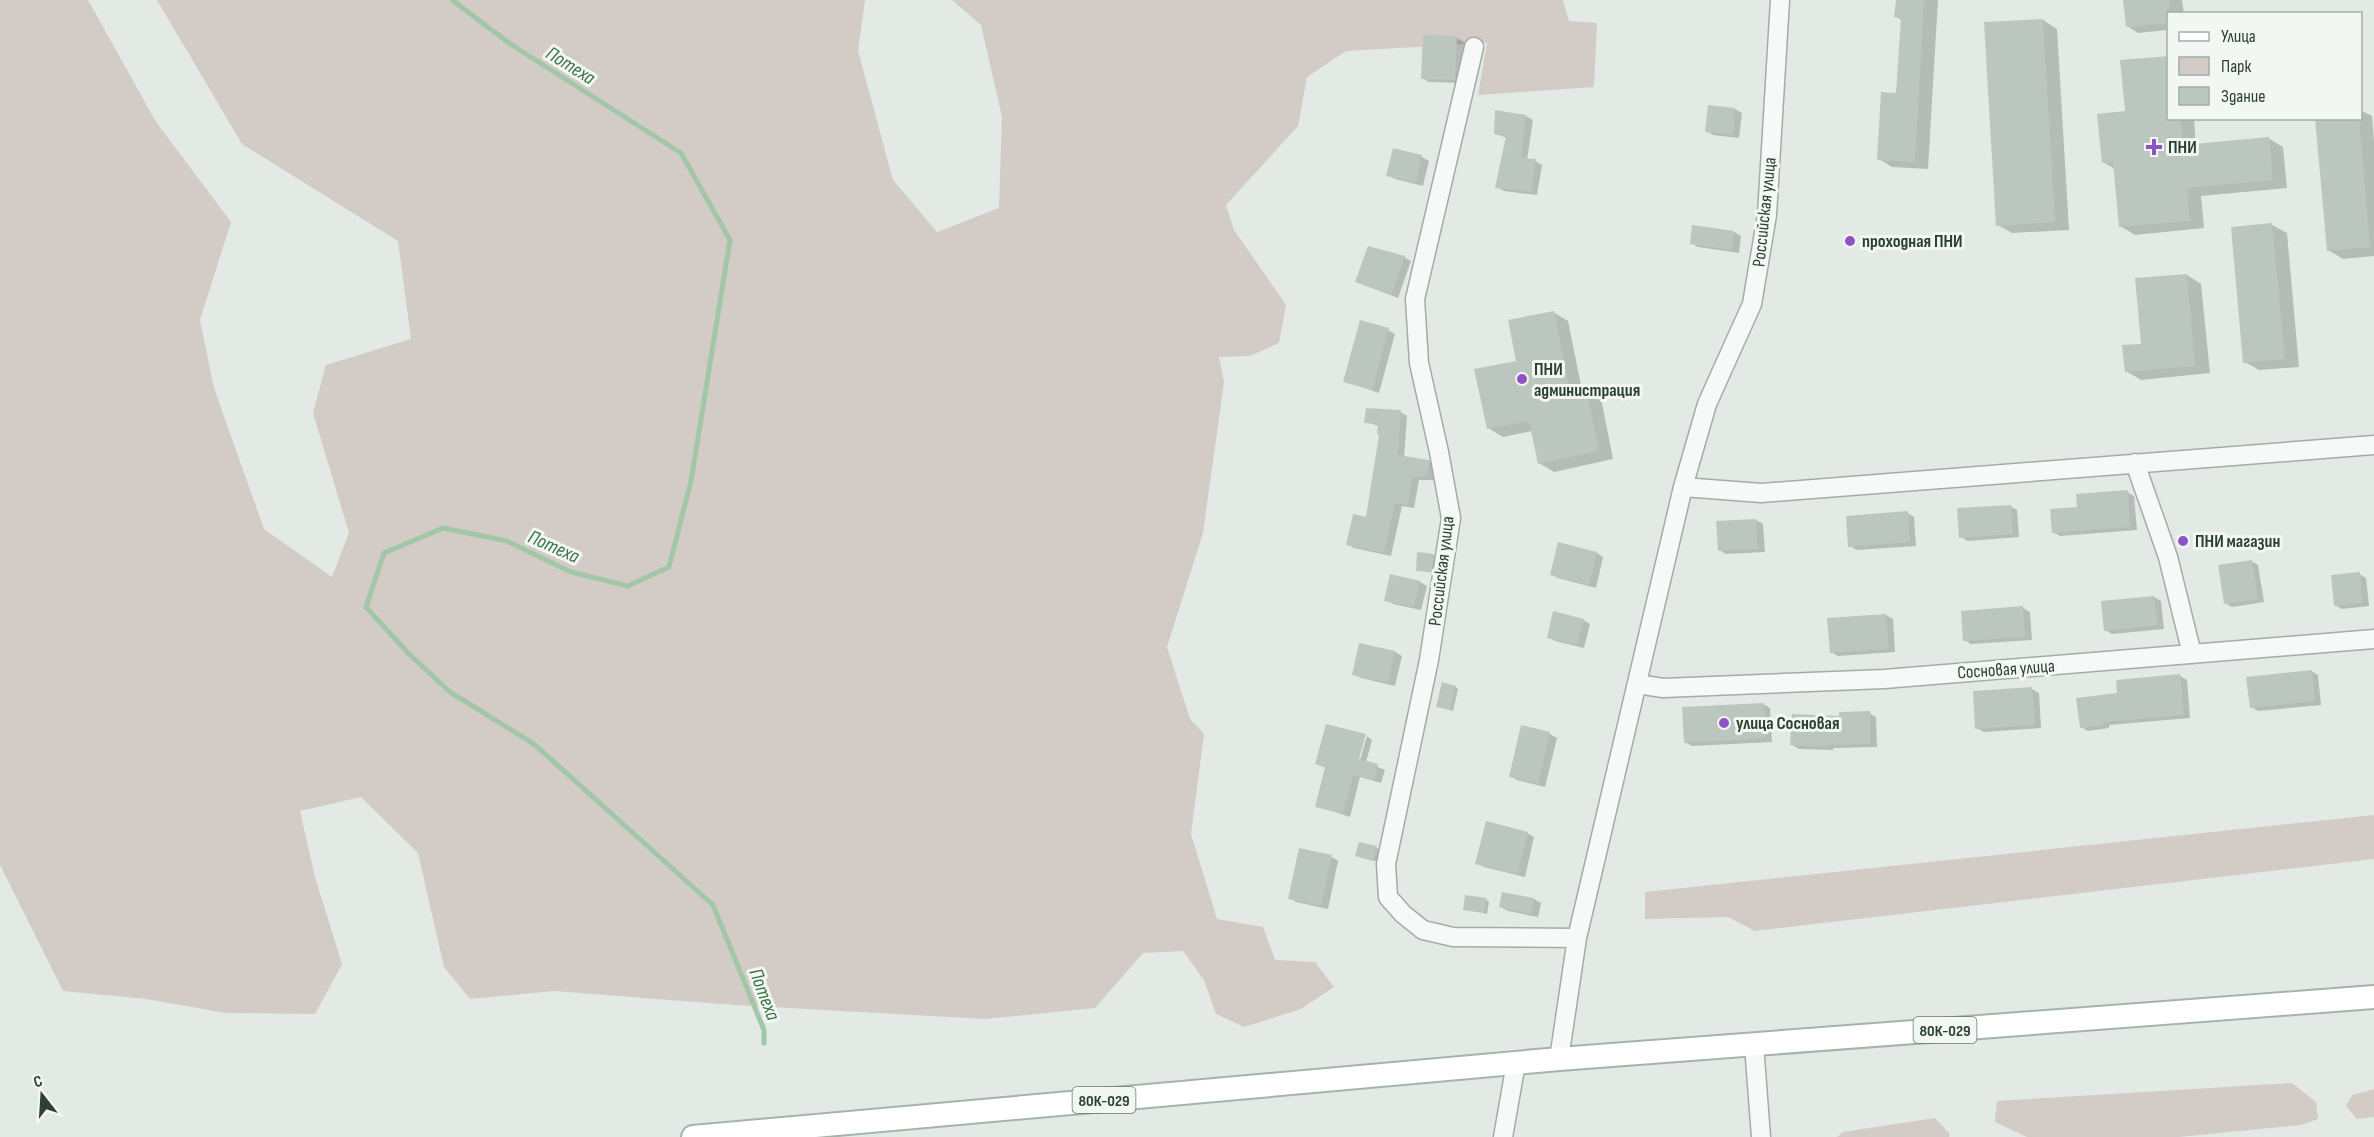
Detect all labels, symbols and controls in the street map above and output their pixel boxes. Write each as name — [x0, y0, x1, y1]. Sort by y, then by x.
legend — [2167, 12, 2362, 120]
text: Улица — [2221, 26, 2256, 47]
water label: Потеха — [541, 41, 600, 90]
text: Парк — [2221, 56, 2252, 77]
text: Здание — [2221, 86, 2266, 107]
place label: ПНИ — [2168, 137, 2197, 158]
marker: ПНИ — [2145, 138, 2163, 156]
street label: Российская улица — [1748, 156, 1781, 268]
place label: проходная ПНИ — [1862, 231, 1963, 252]
marker: проходная ПНИ — [1843, 234, 1857, 248]
place label: ПНИ администрация — [1534, 359, 1640, 401]
marker: ПНИ администрация — [1515, 372, 1529, 386]
street label: Российская улица — [1424, 515, 1459, 627]
water label: Потеха — [524, 525, 583, 569]
place label: ПНИ магазин — [2195, 531, 2280, 552]
marker: ПНИ магазин — [2176, 534, 2190, 548]
street label: Сосновая улица — [1957, 656, 2055, 683]
place label: улица Сосновая — [1736, 713, 1839, 734]
marker: улица Сосновая — [1717, 716, 1731, 730]
water label: Потеха — [743, 965, 785, 1024]
road number: 80К-029 — [1914, 1017, 1976, 1043]
north arrow — [12, 1065, 72, 1125]
text: С — [31, 1072, 45, 1092]
road number: 80К-029 — [1072, 1087, 1136, 1113]

